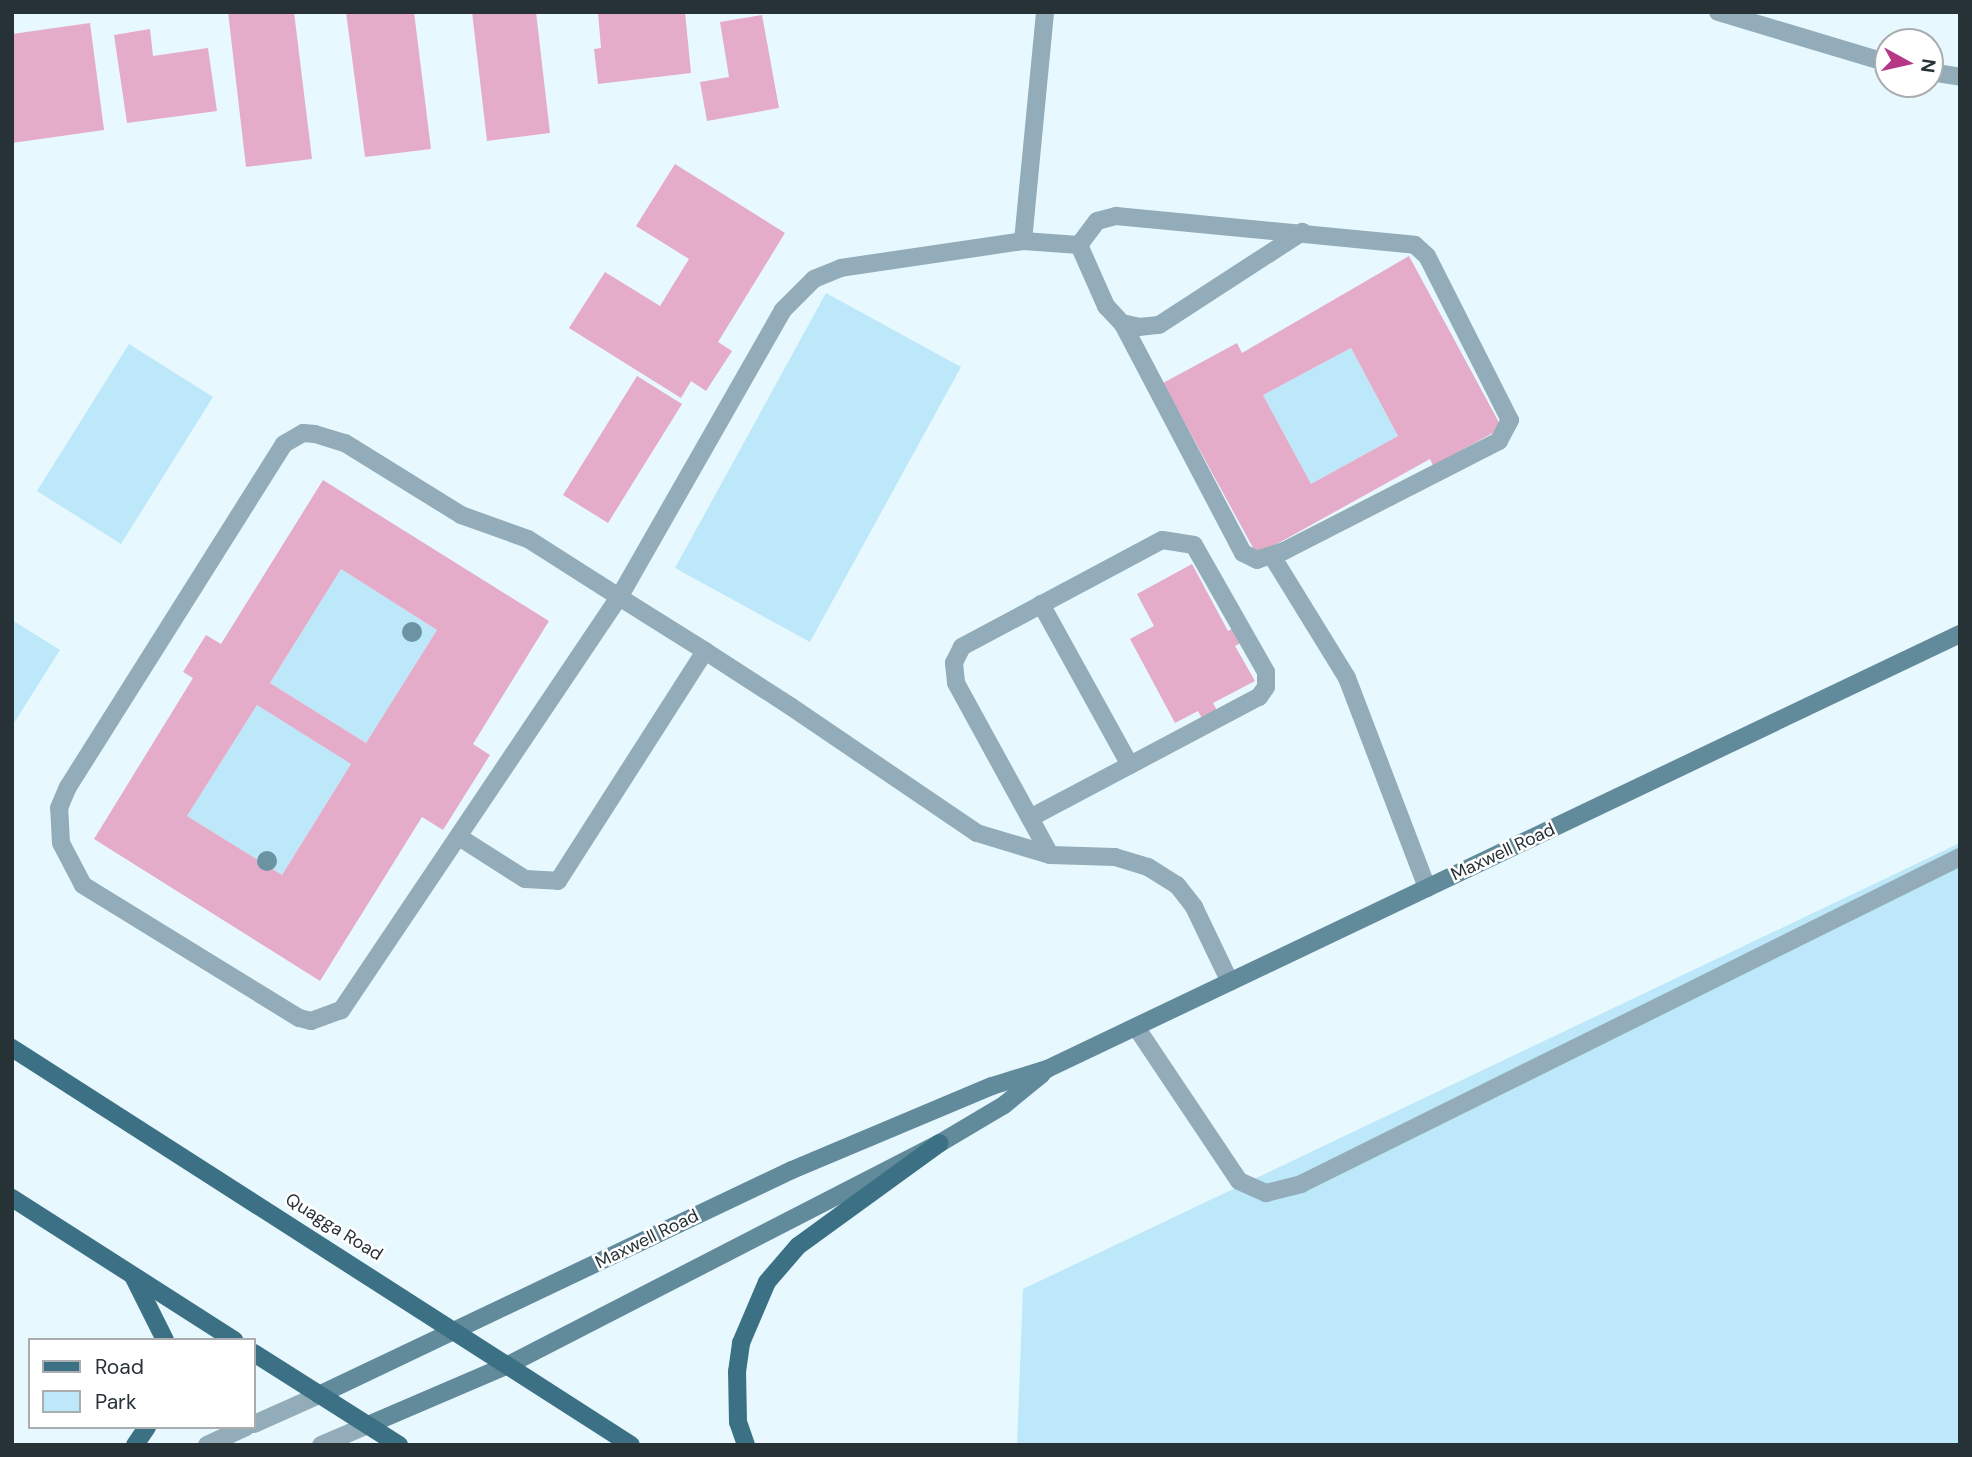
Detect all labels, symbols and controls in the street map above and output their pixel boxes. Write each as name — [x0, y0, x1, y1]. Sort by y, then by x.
north arrow — [1874, 28, 1944, 98]
text: N — [1915, 57, 1942, 74]
street label: Maxwell Road — [1448, 819, 1558, 885]
street label: Quagga Road — [281, 1189, 387, 1265]
street label: Maxwell Road — [592, 1205, 702, 1273]
legend — [28, 1338, 256, 1429]
text: Road — [95, 1353, 144, 1381]
text: Park — [95, 1388, 136, 1416]

